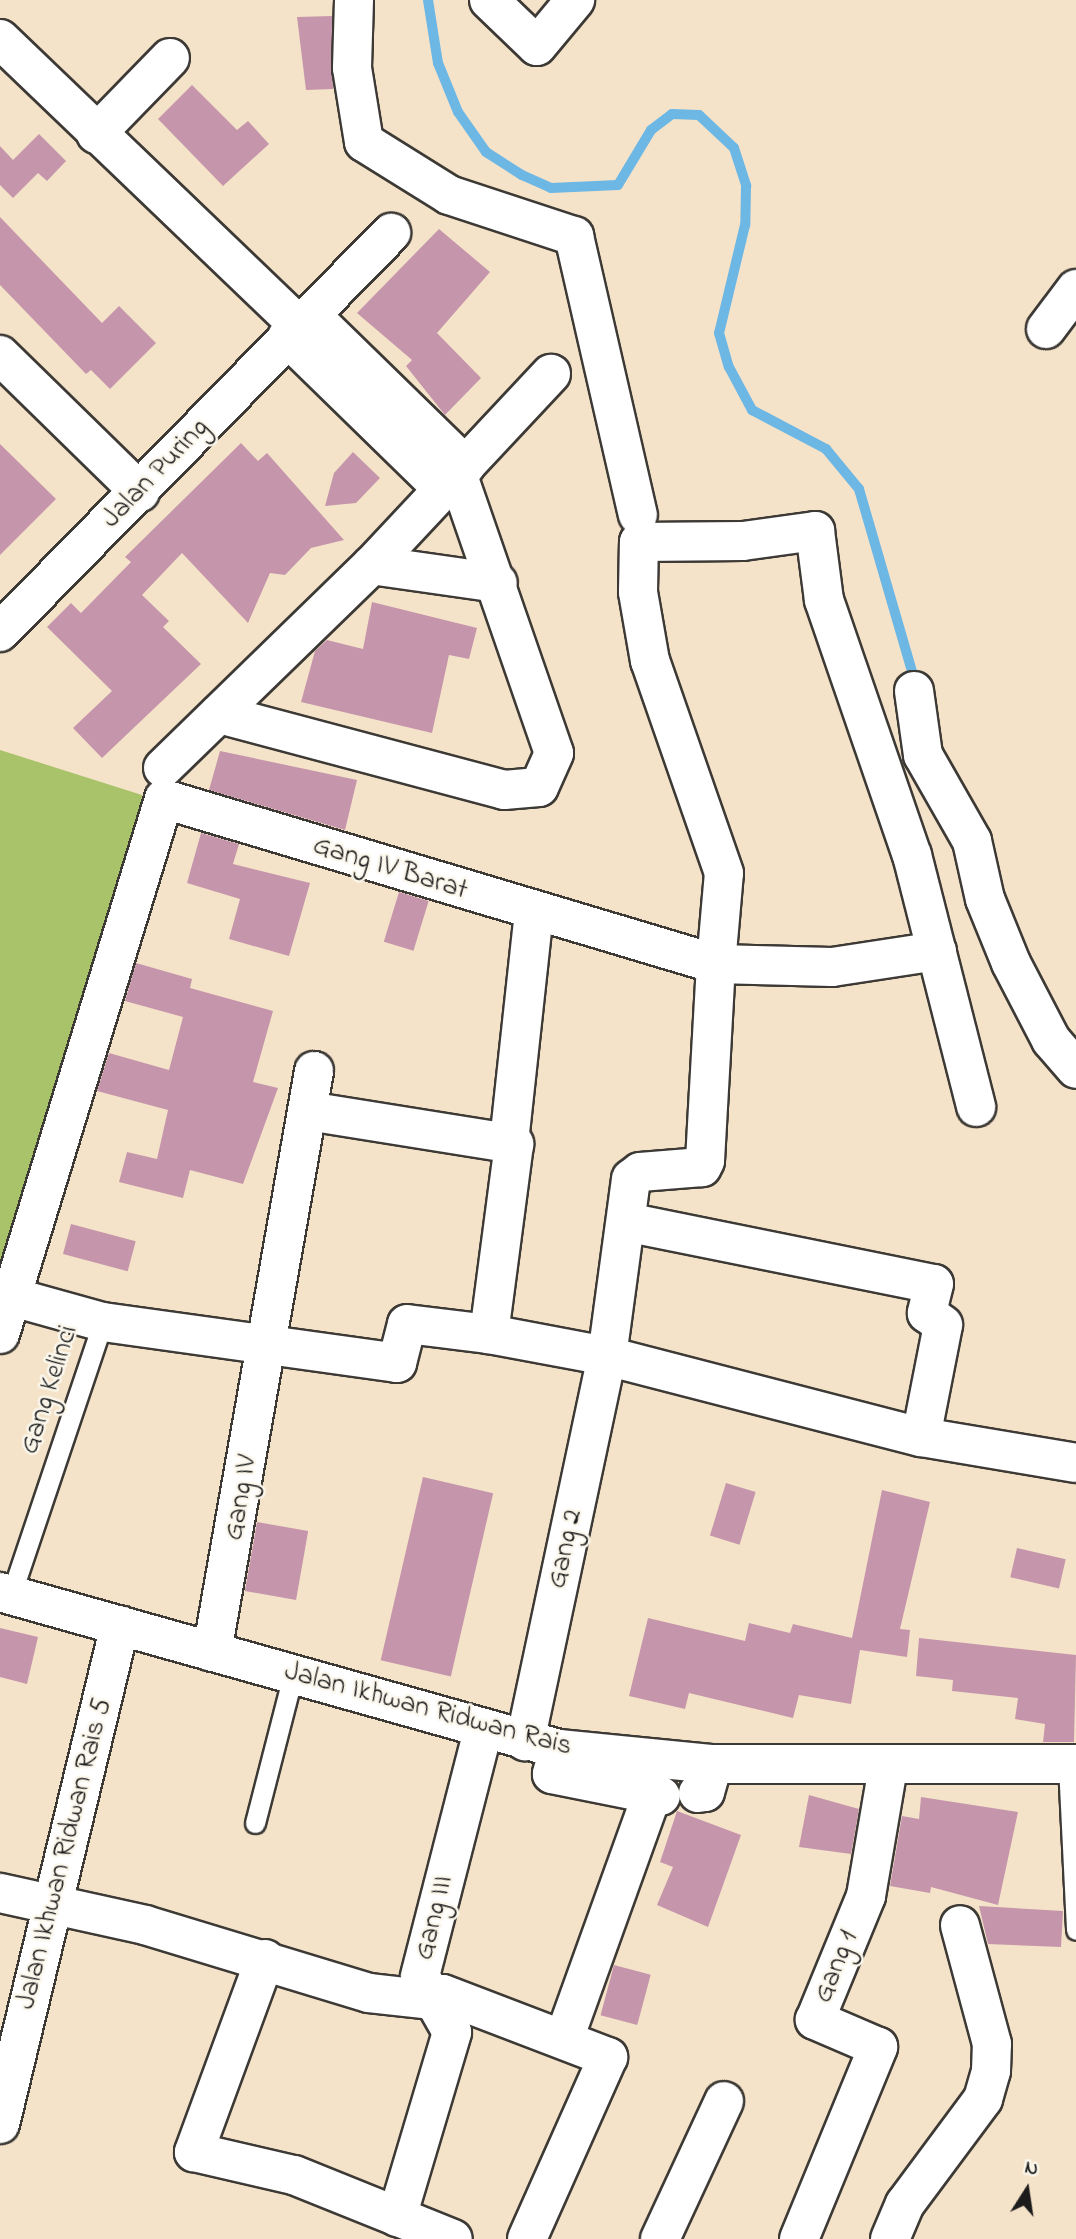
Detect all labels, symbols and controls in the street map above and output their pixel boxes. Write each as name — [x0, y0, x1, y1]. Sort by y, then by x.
street label: Jalan Puring — [95, 412, 217, 536]
street label: Gang IV Barat — [309, 830, 471, 908]
street label: Gang Kelinci — [13, 1321, 87, 1459]
street label: Gang IV — [218, 1453, 266, 1543]
street label: Gang 2 — [541, 1506, 591, 1592]
street label: Jalan Ikhwan Ridwan Rais — [281, 1655, 575, 1765]
street label: Jalan Ikhwan Ridwan Rais 5 — [10, 1695, 120, 2013]
street label: Gang III — [408, 1872, 462, 1964]
street label: Gang 1 — [807, 1926, 867, 2008]
text: N — [1022, 2154, 1041, 2184]
north arrow — [992, 2155, 1062, 2225]

